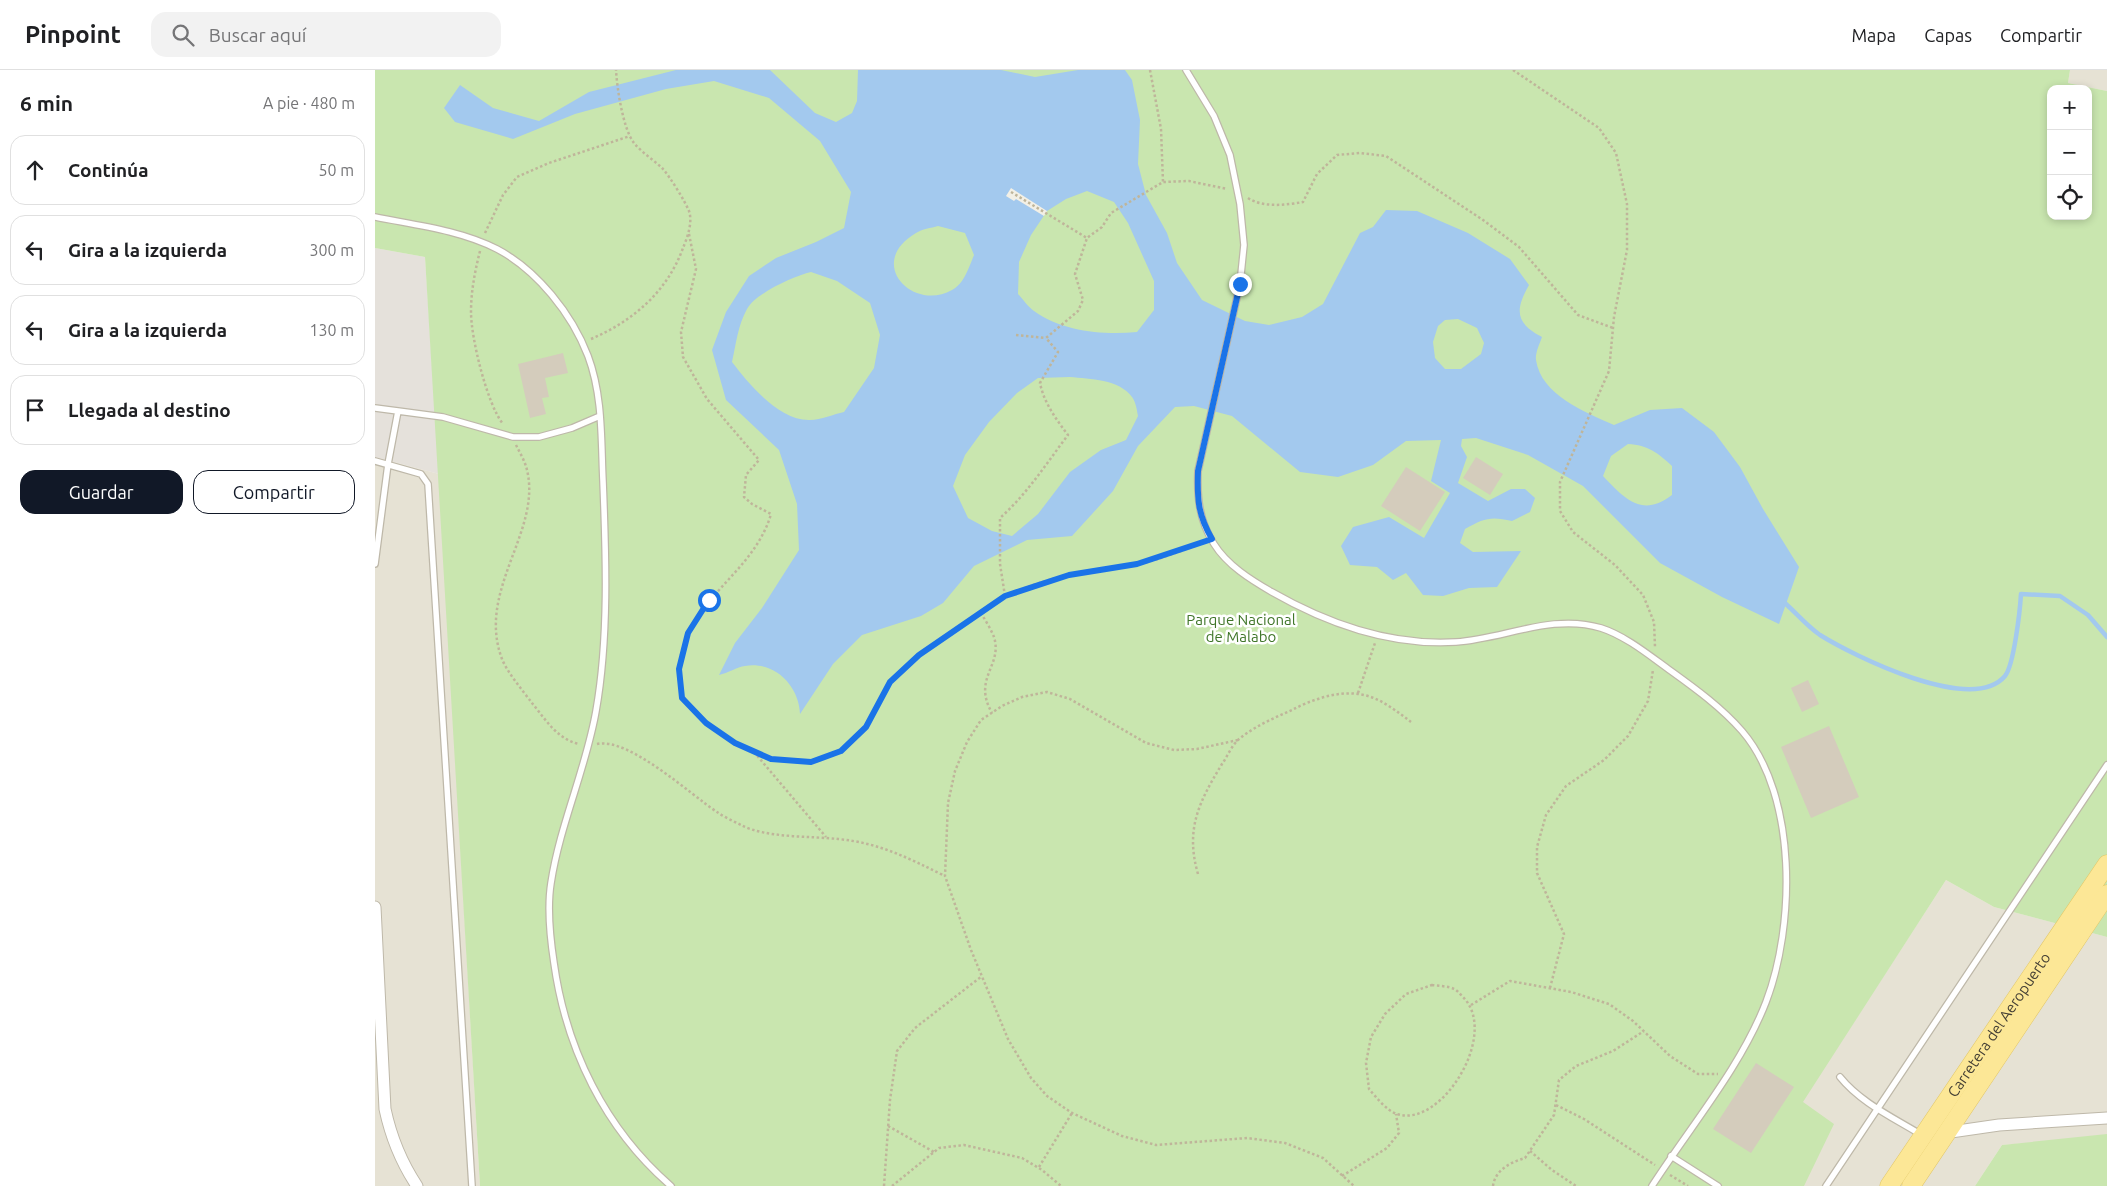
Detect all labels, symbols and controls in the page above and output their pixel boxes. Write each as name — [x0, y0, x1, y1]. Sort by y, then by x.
search box — [151, 12, 501, 57]
text: Pinpoint — [25, 21, 121, 48]
icon: search — [169, 21, 197, 49]
text: Buscar aquí — [209, 24, 306, 46]
text: Mapa — [1851, 25, 1896, 45]
text: Capas — [1924, 25, 1972, 45]
text: Compartir — [2000, 25, 2082, 45]
map controls — [2047, 85, 2092, 220]
button: + — [2047, 85, 2092, 130]
text: 6 min — [20, 91, 73, 115]
text: A pie · 480 m — [263, 94, 355, 112]
button: − — [2047, 130, 2092, 175]
icon: ahead — [21, 156, 49, 184]
text: Continúa — [68, 159, 149, 181]
text: 50 m — [318, 161, 354, 179]
button: locate — [2047, 175, 2092, 220]
icon: left — [21, 236, 49, 264]
text: Gira a la izquierda — [68, 239, 227, 261]
text: 300 m — [309, 241, 354, 259]
route end — [1229, 273, 1252, 296]
icon: left — [21, 316, 49, 344]
text: Gira a la izquierda — [68, 319, 227, 341]
text: 130 m — [309, 321, 354, 339]
icon: arrive — [21, 396, 49, 424]
text: Llegada al destino — [68, 399, 231, 421]
button: Guardar — [20, 470, 183, 514]
button: Compartir — [193, 470, 355, 514]
route start — [698, 589, 721, 612]
park label: Parque Nacional de Malabo — [1186, 611, 1296, 645]
street label: Carretera del Aeropuerto — [1943, 949, 2053, 1100]

